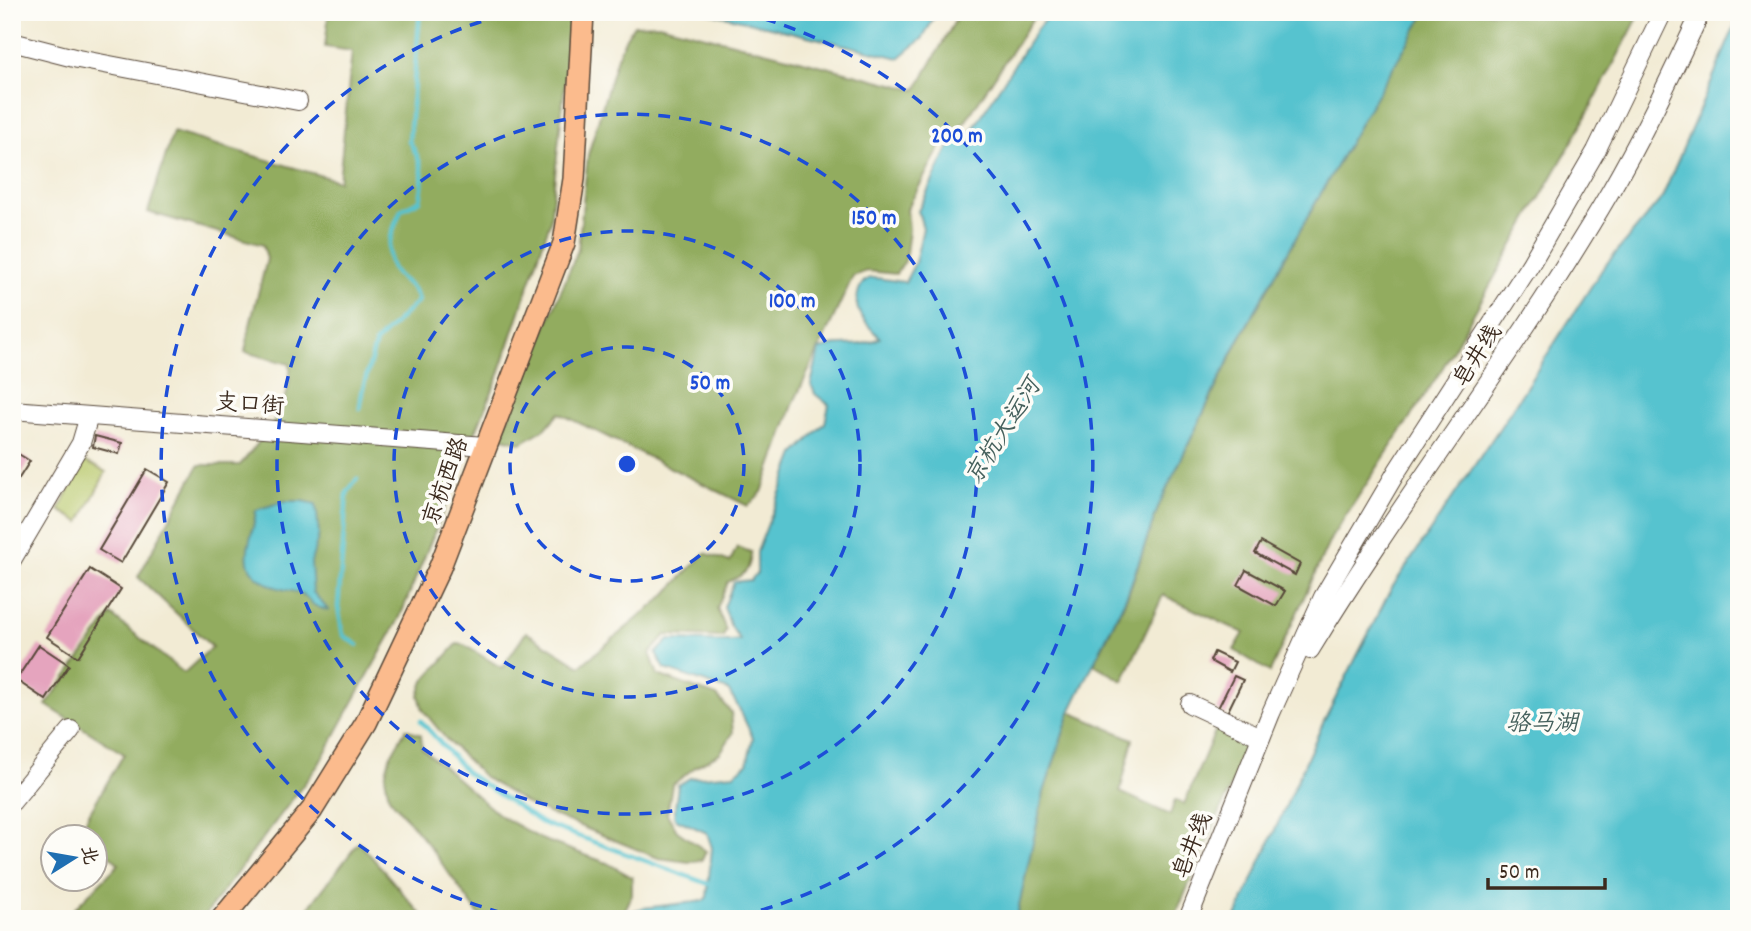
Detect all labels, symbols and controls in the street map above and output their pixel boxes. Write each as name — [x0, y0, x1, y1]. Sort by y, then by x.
text: 200 m — [931, 123, 983, 153]
text: 150 m — [851, 205, 897, 235]
text: 100 m — [769, 288, 815, 318]
street label: 皂井线 — [1446, 319, 1512, 395]
water label: 京杭大运河 — [958, 369, 1053, 492]
text: 50 m — [690, 370, 730, 400]
street label: 支口街 — [214, 388, 285, 425]
street label: 京杭西路 — [416, 433, 479, 531]
centre of rings — [615, 452, 639, 476]
water label: 骆马湖 — [1506, 708, 1581, 742]
street label: 皂井线 — [1166, 808, 1222, 884]
north arrow — [38, 822, 108, 892]
text: 北 — [72, 844, 102, 867]
scale bar — [1488, 847, 1606, 891]
text: 50 m — [1499, 859, 1539, 889]

